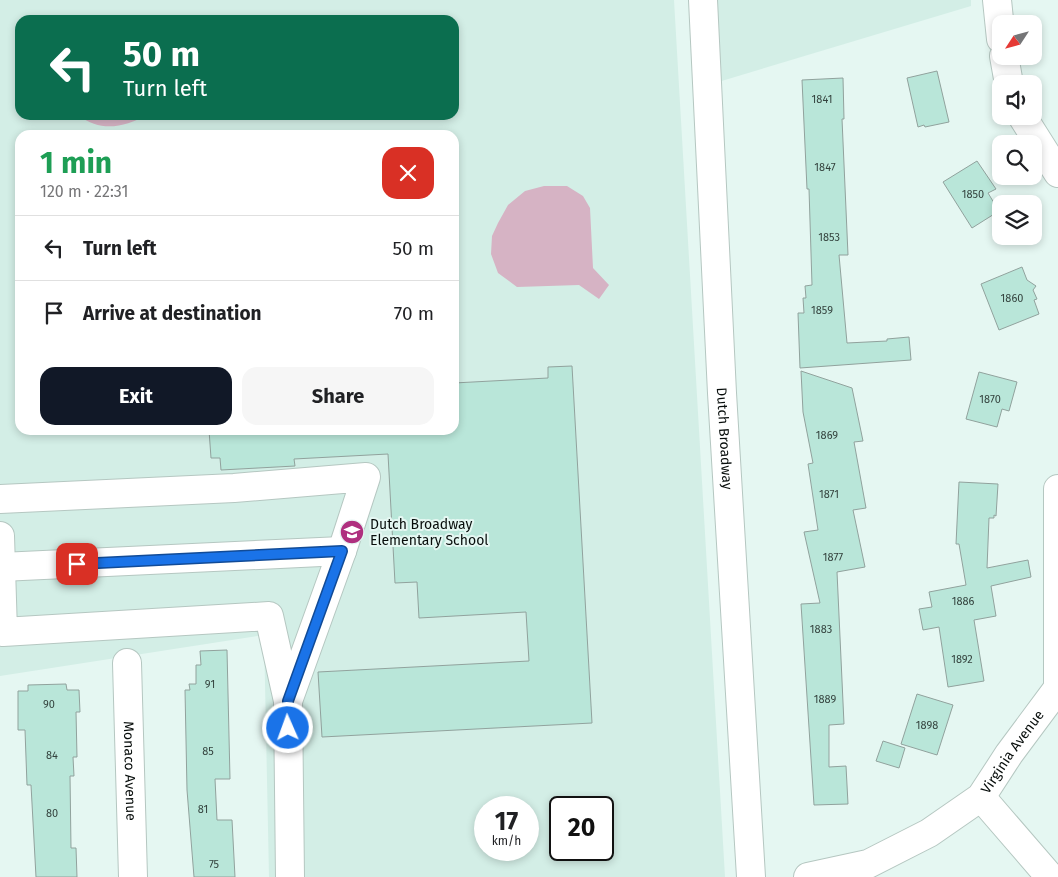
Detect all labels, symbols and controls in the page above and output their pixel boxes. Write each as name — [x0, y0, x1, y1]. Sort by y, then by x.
north arrow — [992, 15, 1042, 65]
map controls — [992, 15, 1042, 245]
text: 50 m — [123, 33, 200, 75]
icon: left — [40, 35, 105, 100]
text: Turn left — [123, 75, 207, 102]
button: sound — [992, 75, 1042, 125]
house number: 1841 — [812, 93, 832, 106]
button: search — [992, 135, 1042, 185]
text: 1 min — [40, 145, 112, 181]
button: close — [382, 147, 434, 199]
house number: 1847 — [814, 161, 836, 174]
text: 120 m · 22:31 — [40, 182, 128, 201]
house number: 1850 — [962, 188, 984, 201]
button: layers — [992, 195, 1042, 245]
house number: 1853 — [818, 231, 840, 244]
icon: left — [40, 234, 68, 262]
text: Turn left — [83, 237, 157, 260]
text: 50 m — [393, 237, 434, 260]
house number: 1860 — [1001, 292, 1023, 305]
icon: arrive — [40, 299, 68, 327]
text: Arrive at destination — [83, 302, 262, 325]
text: 70 m — [394, 302, 434, 325]
house number: 1859 — [811, 304, 833, 317]
button: Exit — [40, 367, 232, 425]
button: Share — [242, 367, 434, 425]
street label: Dutch Broadway — [713, 387, 736, 490]
house number: 1870 — [979, 393, 1001, 406]
house number: 1869 — [816, 429, 838, 442]
house number: 1871 — [819, 488, 839, 501]
place label: Dutch Broadway Elementary School — [370, 516, 488, 549]
school or university icon: Dutch Broadway Elementary School — [339, 519, 365, 545]
pin — [56, 543, 98, 585]
icon: arrive — [63, 550, 91, 578]
house number: 1877 — [823, 551, 843, 564]
house number: 1886 — [952, 595, 975, 608]
house number: 1883 — [810, 623, 832, 636]
house number: 1892 — [951, 653, 973, 666]
house number: 91 — [205, 678, 215, 691]
house number: 1889 — [814, 693, 836, 706]
house number: 90 — [43, 698, 55, 711]
position arrow — [261, 701, 313, 753]
street label: Virginia Avenue — [977, 707, 1048, 797]
house number: 1898 — [916, 719, 938, 732]
street label: Monaco Avenue — [120, 721, 139, 821]
house number: 85 — [202, 745, 214, 758]
house number: 84 — [46, 749, 58, 762]
speed limit sign: 20 — [549, 796, 614, 861]
house number: 81 — [198, 803, 208, 816]
house number: 80 — [46, 807, 58, 820]
text: 17 — [495, 807, 518, 837]
text: km/h — [492, 834, 521, 848]
house number: 75 — [209, 858, 220, 871]

